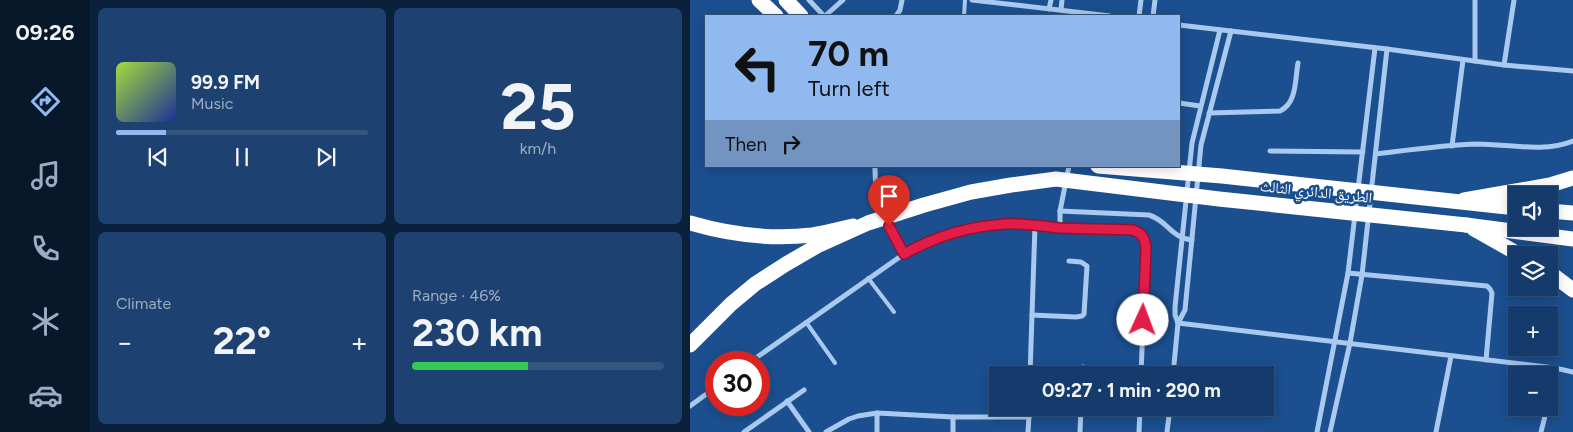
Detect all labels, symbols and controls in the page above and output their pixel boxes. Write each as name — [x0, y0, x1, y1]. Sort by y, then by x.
text: 09:26 — [15, 19, 75, 46]
text: 70 m — [808, 33, 889, 75]
icon: left — [725, 35, 790, 100]
text: 25 — [500, 67, 576, 145]
text: 99.9 FM — [191, 71, 260, 94]
text: Turn left — [808, 75, 890, 102]
icon: directions — [28, 84, 63, 119]
text: Music — [191, 94, 233, 113]
icon: right — [777, 130, 805, 158]
text: Then — [725, 133, 767, 156]
text: km/h — [520, 139, 556, 158]
icon: previous — [144, 143, 172, 171]
icon: pause — [228, 143, 256, 171]
icon: next — [312, 143, 340, 171]
icon: music — [28, 158, 63, 193]
pin — [868, 175, 910, 226]
street label: الطريق الدائري الثالث — [1259, 177, 1373, 210]
icon: arrive — [875, 182, 903, 210]
map controls — [1508, 186, 1558, 416]
button: sound — [1508, 186, 1558, 236]
icon: phone — [28, 231, 63, 266]
button: layers — [1508, 246, 1558, 296]
text: Range · 46% — [412, 286, 501, 305]
position arrow — [1116, 293, 1168, 345]
text: Climate — [116, 294, 171, 313]
icon: climate — [28, 304, 63, 339]
button: + — [1508, 306, 1558, 356]
text: 230 km — [412, 310, 542, 356]
text: 22° — [213, 318, 271, 364]
text: − — [116, 325, 133, 359]
text: + — [351, 325, 368, 359]
speed limit sign: 30 — [705, 351, 770, 416]
button: − — [1508, 366, 1558, 416]
icon: car — [28, 378, 63, 413]
text: 09:27 · 1 min · 290 m — [1042, 379, 1221, 402]

